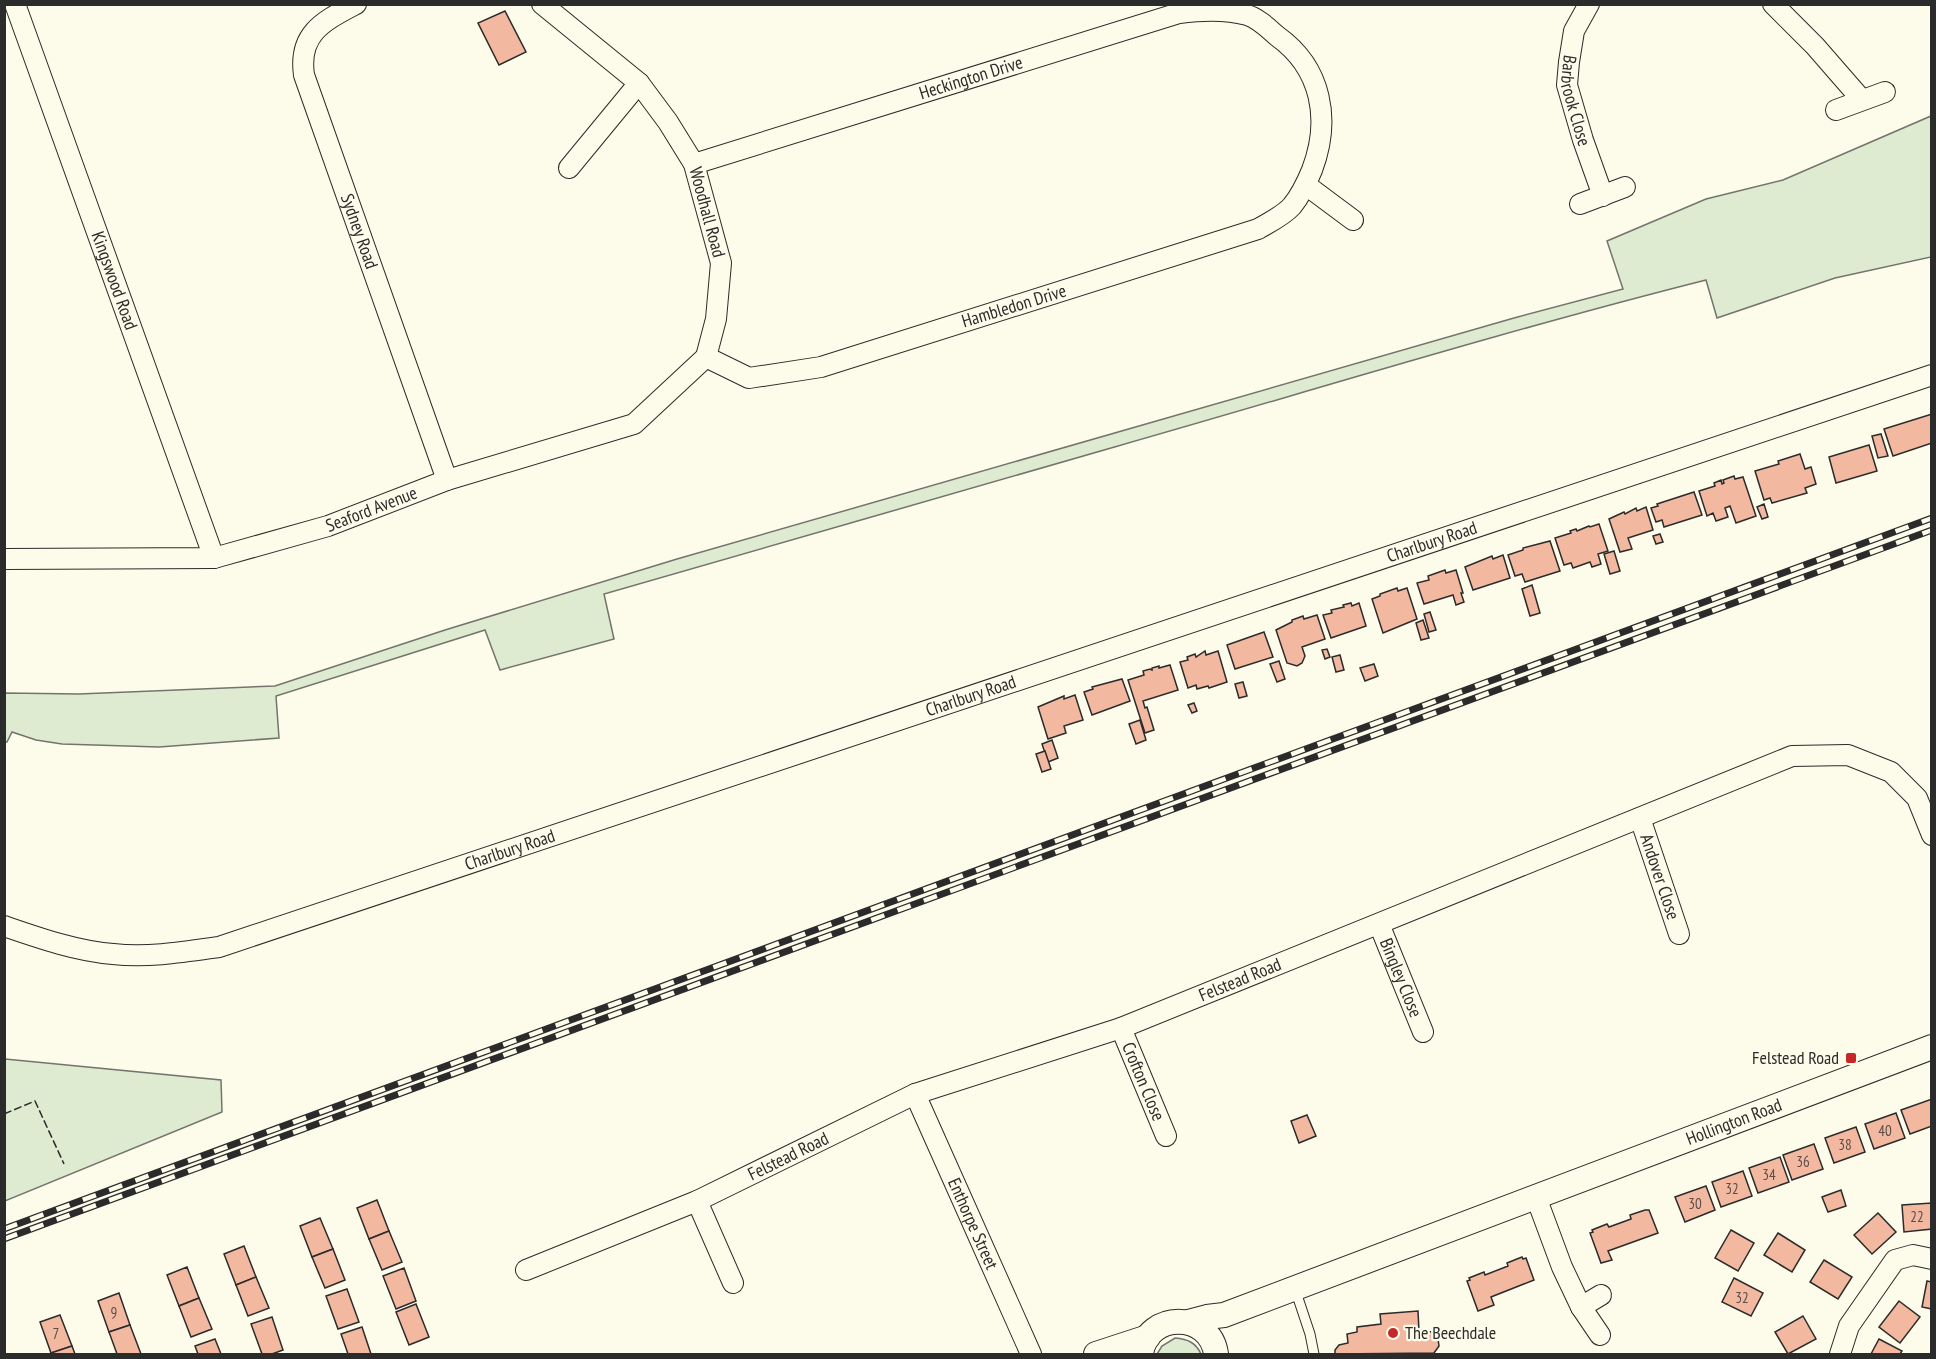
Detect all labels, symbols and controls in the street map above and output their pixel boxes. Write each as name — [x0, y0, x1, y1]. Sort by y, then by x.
street label: Heckington Drive — [916, 50, 1025, 104]
street label: Barbrook Close — [1556, 54, 1596, 149]
street label: Woodhall Road — [684, 164, 731, 260]
street label: Sydney Road — [336, 190, 384, 272]
street label: Kingswood Road — [87, 228, 143, 333]
street label: Hambledon Drive — [959, 279, 1069, 332]
street label: Seaford Avenue — [322, 481, 420, 537]
street label: Charlbury Road — [1383, 516, 1480, 567]
street label: Charlbury Road — [923, 670, 1019, 721]
street label: Charlbury Road — [462, 824, 558, 875]
street label: Andover Close — [1635, 831, 1685, 922]
street label: Bingley Close — [1375, 935, 1428, 1020]
street label: Felstead Road — [1195, 952, 1284, 1006]
street label: Crofton Close — [1117, 1039, 1170, 1124]
place label: Felstead Road — [1752, 1046, 1839, 1069]
marker: Felstead Road — [1844, 1051, 1858, 1065]
street label: Hollington Road — [1683, 1093, 1785, 1150]
house number: 40 — [1878, 1121, 1892, 1140]
street label: Felstead Road — [744, 1126, 832, 1185]
house number: 38 — [1838, 1135, 1852, 1154]
house number: 36 — [1796, 1152, 1810, 1171]
house number: 34 — [1762, 1165, 1776, 1184]
street label: Enthorpe Street — [943, 1174, 1004, 1273]
house number: 32 — [1725, 1179, 1739, 1198]
house number: 30 — [1688, 1194, 1702, 1213]
house number: 22 — [1910, 1207, 1924, 1226]
house number: 32 — [1735, 1288, 1749, 1307]
house number: 9 — [111, 1303, 117, 1322]
place label: The Beechdale — [1405, 1321, 1496, 1344]
house number: 7 — [53, 1324, 59, 1343]
marker: The Beechdale — [1386, 1326, 1400, 1340]

